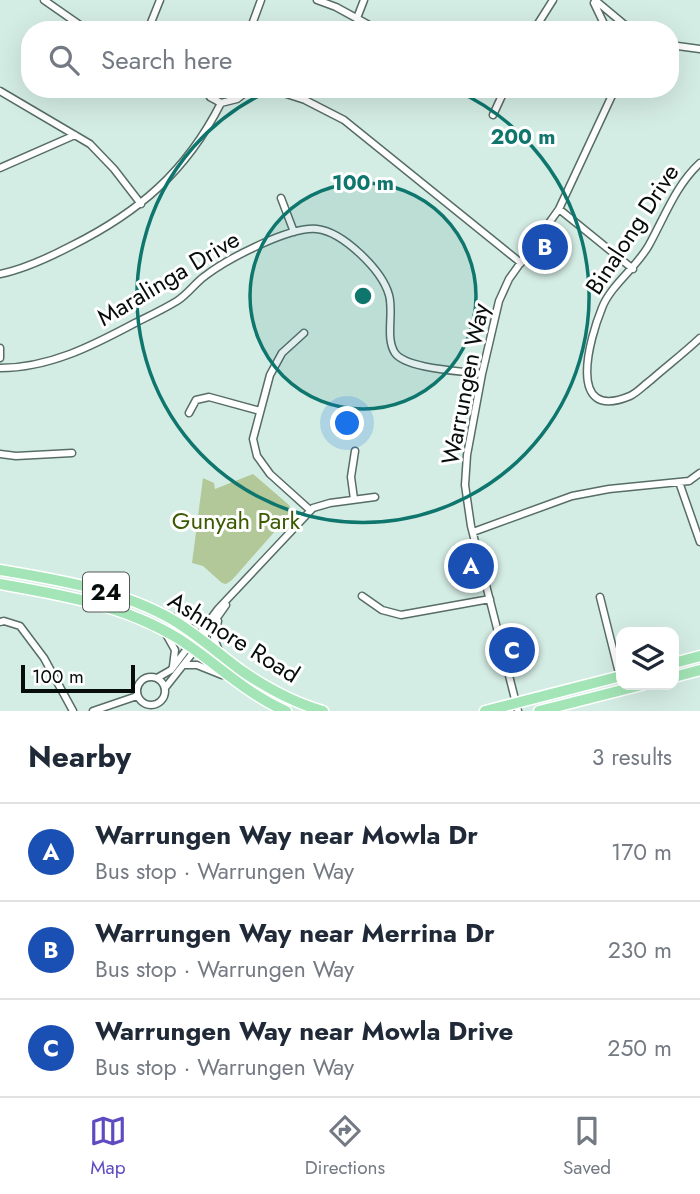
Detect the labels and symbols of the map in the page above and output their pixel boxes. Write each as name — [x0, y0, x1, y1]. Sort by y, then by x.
text: 200 m — [490, 122, 556, 152]
street label: Binalong Drive — [577, 157, 687, 301]
text: 100 m — [332, 168, 394, 198]
pin: B — [522, 221, 568, 273]
street label: Maralinga Drive — [90, 222, 246, 334]
centre of rings — [351, 284, 375, 308]
street label: Warrungen Way — [432, 300, 498, 468]
your location — [330, 406, 364, 440]
park label: Gunyah Park — [172, 503, 301, 538]
pin: A — [448, 540, 494, 592]
road number: 24 — [83, 572, 129, 612]
street label: Ashmore Road — [161, 583, 307, 691]
pin: C — [489, 624, 535, 676]
scale bar — [21, 662, 135, 694]

